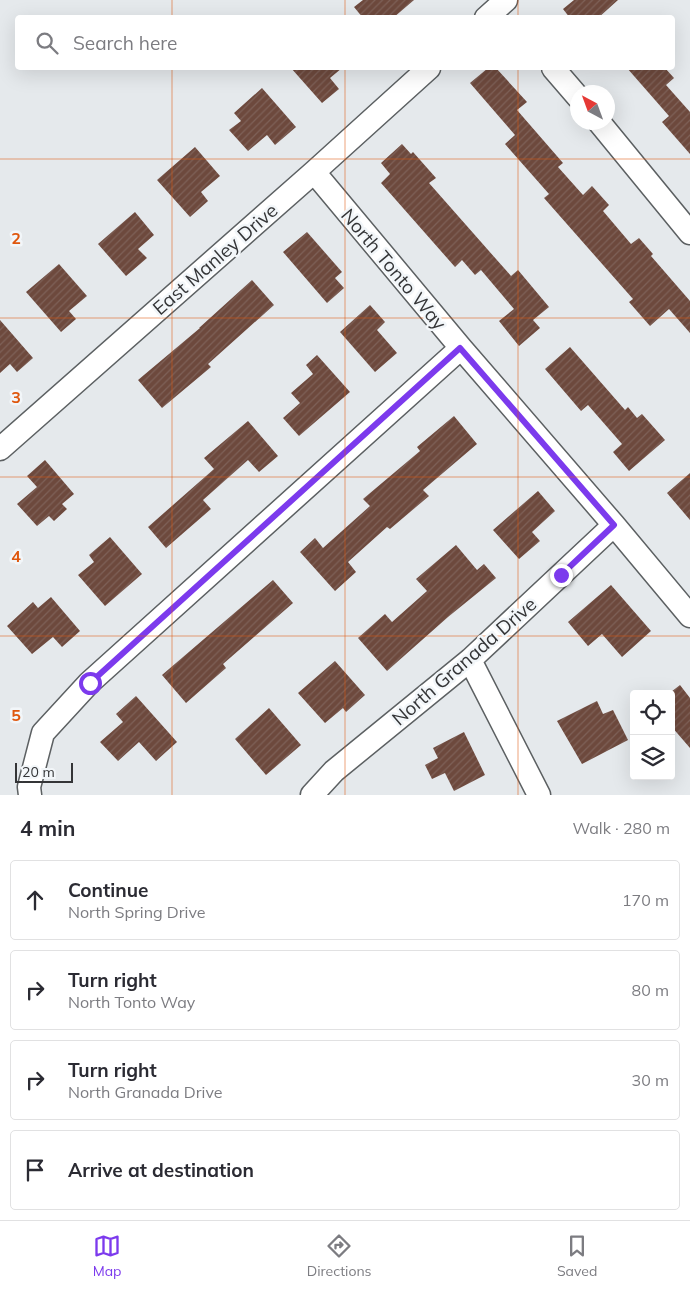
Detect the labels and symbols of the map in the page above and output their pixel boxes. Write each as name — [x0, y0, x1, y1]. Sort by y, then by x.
north arrow — [570, 85, 615, 130]
street label: East Manley Drive — [148, 198, 282, 320]
street label: North Tonto Way — [336, 203, 452, 335]
text: 2 — [11, 228, 21, 248]
text: 3 — [11, 387, 21, 407]
text: 4 — [11, 546, 21, 566]
route end — [550, 564, 573, 587]
street label: North Granada Drive — [387, 592, 541, 730]
route start — [79, 672, 102, 695]
text: 5 — [11, 705, 21, 725]
scale bar — [15, 760, 72, 783]

